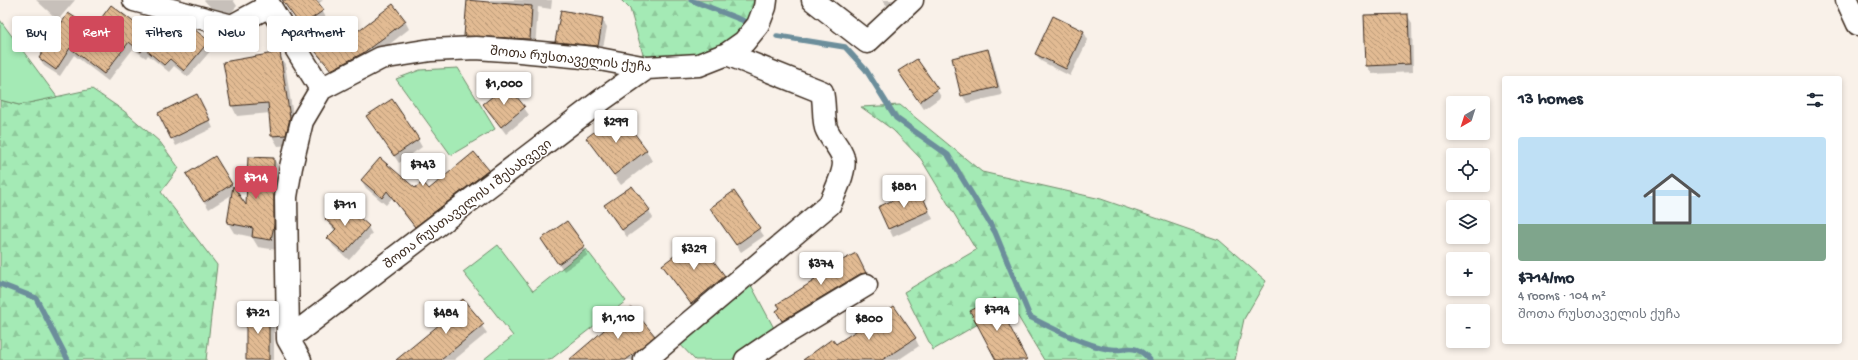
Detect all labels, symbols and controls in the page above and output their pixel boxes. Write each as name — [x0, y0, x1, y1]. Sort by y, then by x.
chip: Buy — [12, 16, 61, 52]
chip: Rent — [69, 16, 124, 52]
chip: Filters — [132, 16, 196, 52]
chip: New — [204, 16, 259, 52]
chip: Apartment — [267, 16, 358, 52]
street label: შოთა რუსთაველის ქუჩა — [489, 45, 652, 76]
pin: $1,000 — [471, 72, 537, 106]
text: $1,000 — [485, 77, 523, 92]
icon: filters — [1804, 89, 1826, 111]
text: 13 homes — [1518, 90, 1583, 110]
north arrow — [1446, 96, 1490, 140]
map controls — [1446, 96, 1490, 348]
pin: $299 — [592, 110, 640, 144]
text: $299 — [603, 115, 629, 130]
street label: შოთა რუსთაველის I შესახვევი — [382, 137, 555, 273]
button: locate — [1446, 148, 1490, 192]
pin: $743 — [399, 153, 447, 187]
text: $743 — [410, 158, 436, 173]
icon: home — [1636, 163, 1708, 235]
pin: $714 — [232, 166, 280, 200]
text: $714 — [244, 171, 268, 186]
pin: $881 — [880, 175, 928, 209]
text: $881 — [891, 180, 917, 195]
pin: $711 — [321, 193, 369, 227]
text: $711 — [333, 198, 357, 213]
button: layers — [1446, 200, 1490, 244]
pin: $329 — [670, 237, 718, 271]
text: $329 — [681, 242, 707, 257]
pin: $374 — [797, 252, 845, 286]
button: + — [1446, 252, 1490, 296]
text: $374 — [808, 257, 834, 272]
text: $714/mo — [1518, 269, 1574, 289]
text: 4 rooms · 104 m² — [1518, 289, 1606, 304]
pin: $794 — [973, 298, 1021, 332]
pin: $721 — [234, 301, 282, 335]
pin: $484 — [422, 301, 470, 335]
text: $794 — [984, 303, 1010, 318]
button: − — [1446, 304, 1490, 348]
text: $721 — [246, 306, 270, 321]
text: $484 — [433, 306, 459, 321]
pin: $1,110 — [585, 306, 651, 340]
pin: $800 — [845, 307, 893, 341]
text: შოთა რუსთაველის ქუჩა — [1518, 308, 1680, 323]
text: $1,110 — [601, 311, 635, 326]
text: $800 — [855, 312, 883, 327]

